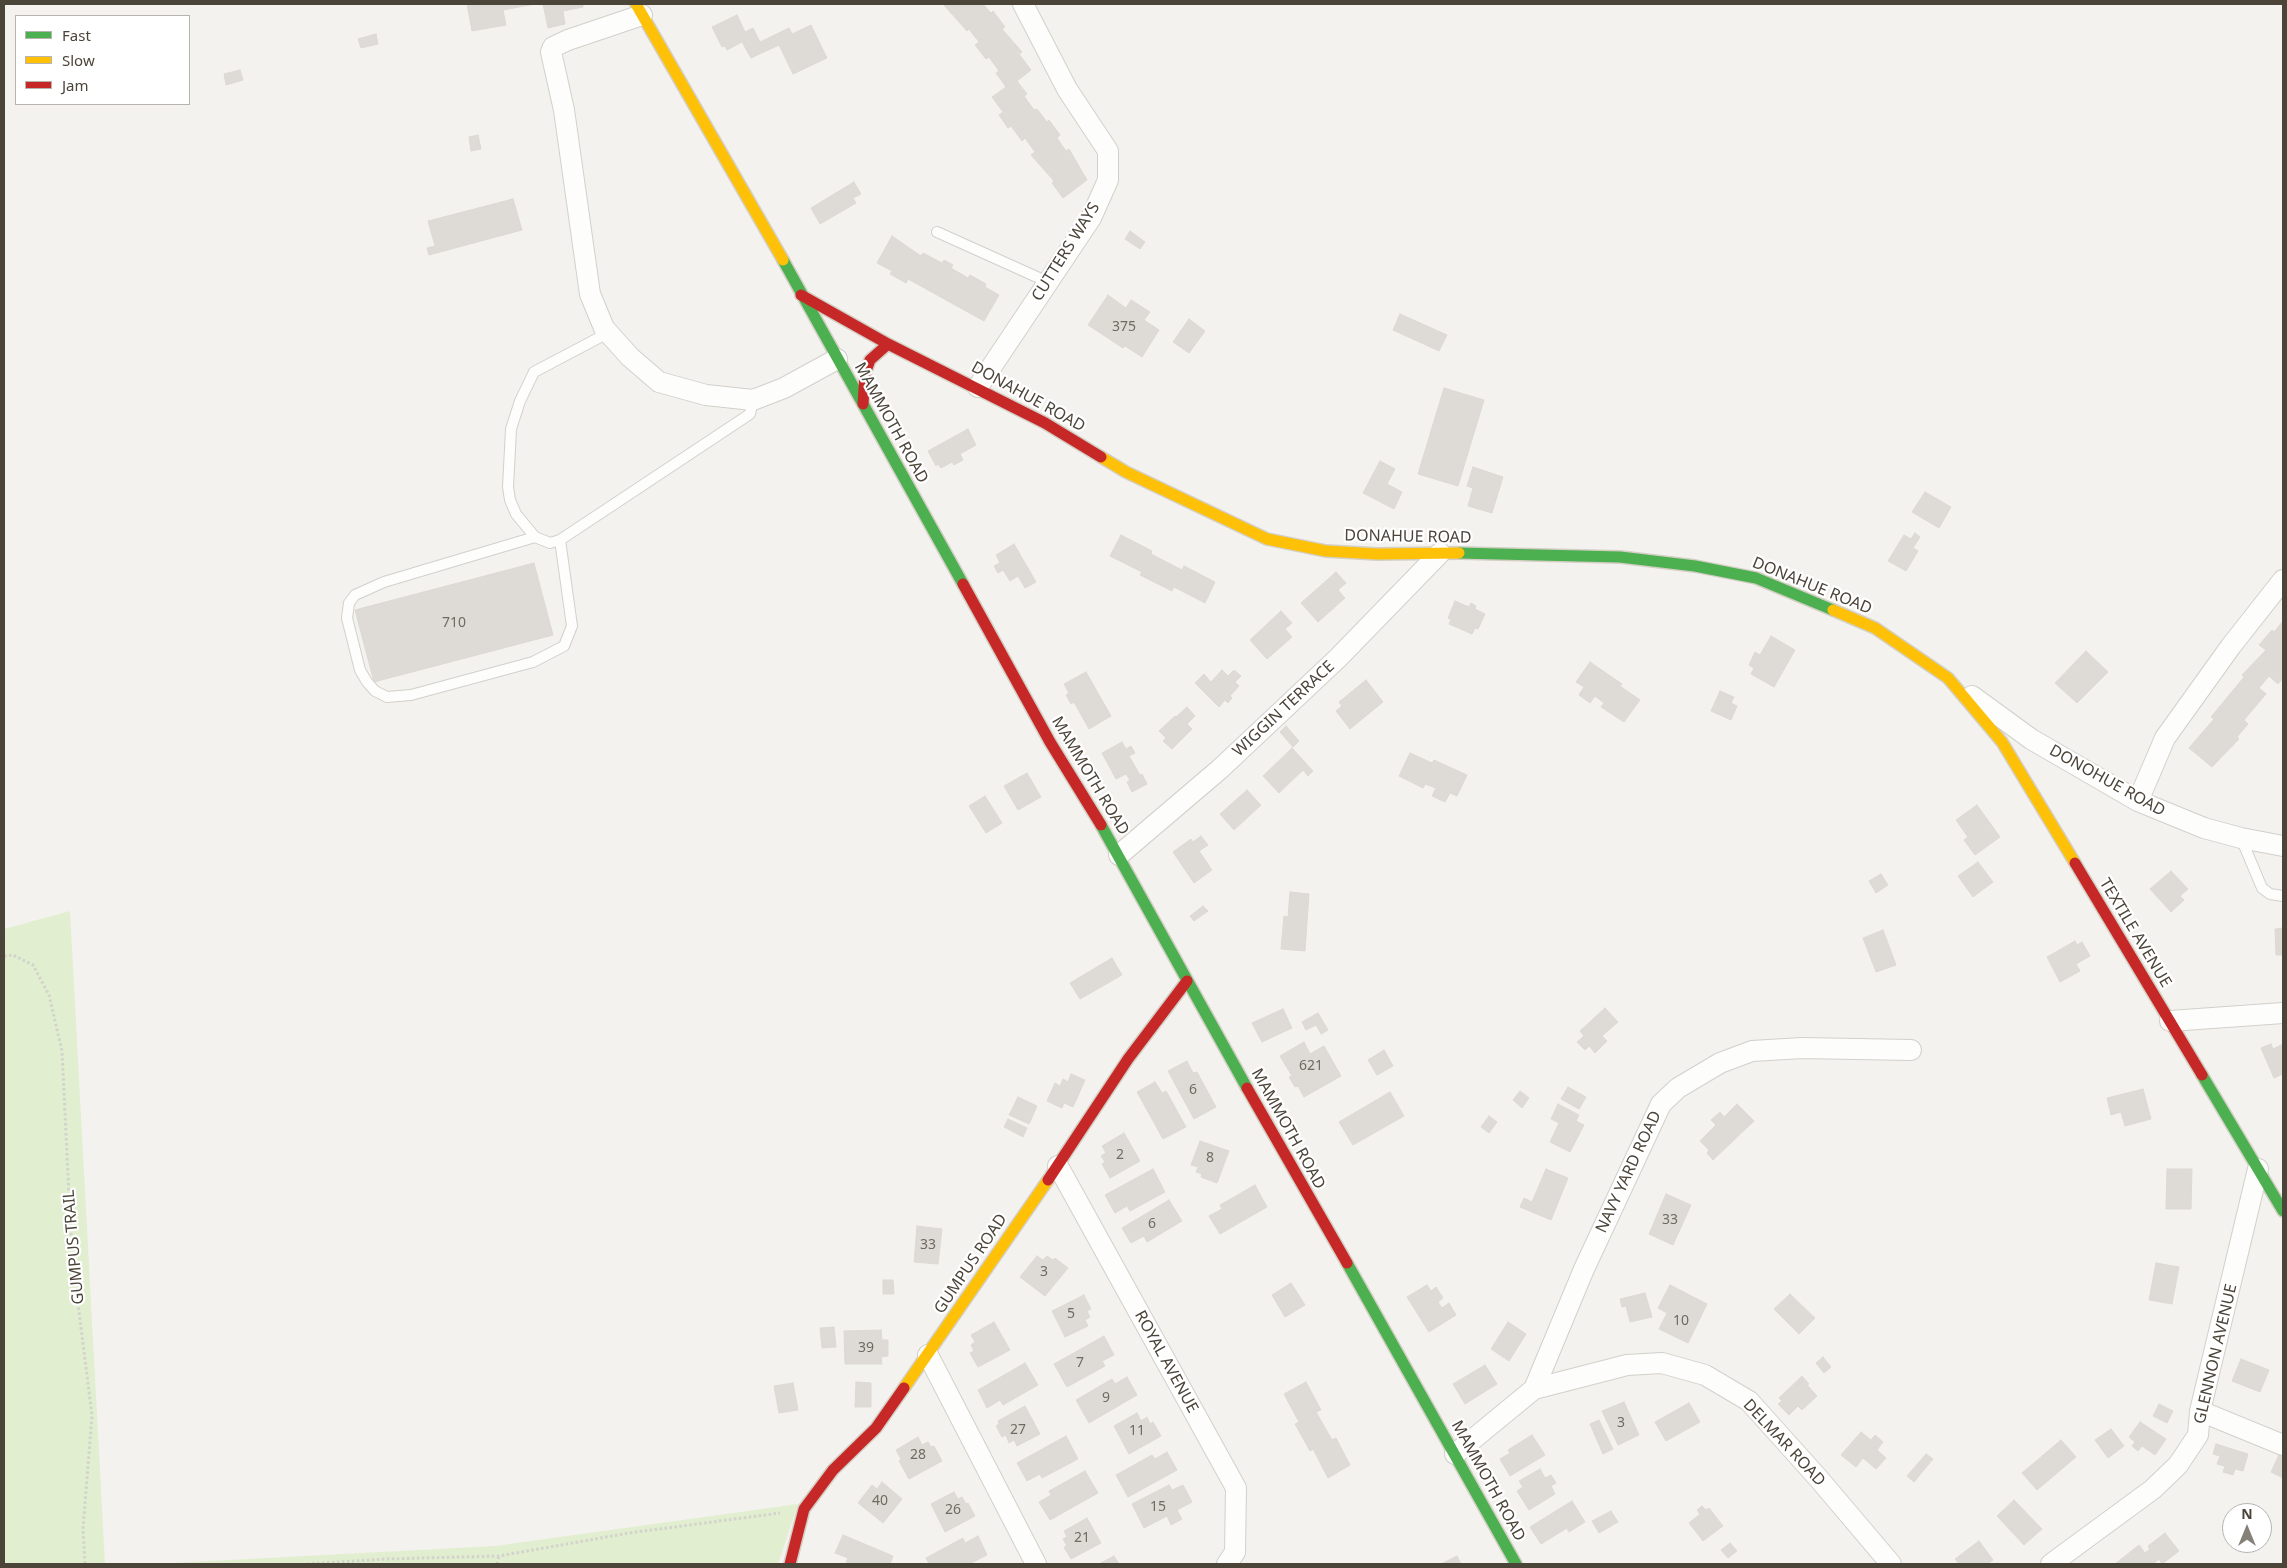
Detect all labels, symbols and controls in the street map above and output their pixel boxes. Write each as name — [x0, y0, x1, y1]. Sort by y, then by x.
legend — [15, 15, 190, 105]
text: Fast — [62, 25, 91, 45]
text: Slow — [62, 50, 95, 70]
text: Jam — [62, 75, 89, 95]
street label: CUTTERS WAYS — [1028, 199, 1104, 305]
house number: 375 — [1112, 319, 1136, 335]
street label: DONAHUE ROAD — [968, 358, 1088, 436]
street label: MAMMOTH ROAD — [850, 359, 932, 487]
street label: DONAHUE ROAD — [1344, 526, 1472, 548]
street label: DONAHUE ROAD — [1749, 553, 1875, 619]
house number: 710 — [442, 615, 466, 631]
street label: WIGGIN TERRACE — [1229, 657, 1339, 761]
street label: MAMMOTH ROAD — [1047, 713, 1133, 839]
street label: DONOHUE ROAD — [2046, 741, 2168, 821]
street label: TEXTILE AVENUE — [2095, 875, 2175, 991]
house number: 621 — [1299, 1058, 1323, 1074]
street label: MAMMOTH ROAD — [1247, 1065, 1329, 1193]
house number: 6 — [1189, 1082, 1197, 1098]
street label: NAVY YARD ROAD — [1592, 1108, 1666, 1236]
house number: 2 — [1116, 1147, 1124, 1163]
house number: 8 — [1206, 1150, 1214, 1166]
street label: GUMPUS TRAIL — [59, 1189, 89, 1305]
street label: GUMPUS ROAD — [931, 1210, 1011, 1318]
house number: 33 — [1662, 1212, 1678, 1228]
house number: 6 — [1148, 1216, 1156, 1232]
house number: 33 — [920, 1237, 936, 1253]
house number: 3 — [1040, 1264, 1048, 1280]
street label: GLENNON AVENUE — [2191, 1282, 2241, 1426]
house number: 5 — [1067, 1306, 1075, 1322]
street label: ROYAL AVENUE — [1130, 1307, 1202, 1417]
house number: 10 — [1673, 1313, 1689, 1329]
house number: 39 — [858, 1340, 874, 1356]
house number: 7 — [1076, 1355, 1084, 1371]
house number: 9 — [1102, 1390, 1110, 1406]
street label: DELMAR ROAD — [1739, 1396, 1829, 1490]
house number: 3 — [1617, 1415, 1625, 1431]
street label: MAMMOTH ROAD — [1447, 1417, 1529, 1545]
house number: 27 — [1010, 1422, 1026, 1438]
house number: 11 — [1129, 1423, 1145, 1439]
house number: 28 — [910, 1447, 926, 1463]
house number: 40 — [872, 1493, 888, 1509]
house number: 15 — [1150, 1499, 1166, 1515]
house number: 26 — [945, 1502, 961, 1518]
north arrow — [2222, 1503, 2272, 1553]
text: N — [2241, 1504, 2253, 1523]
house number: 21 — [1074, 1530, 1090, 1546]

